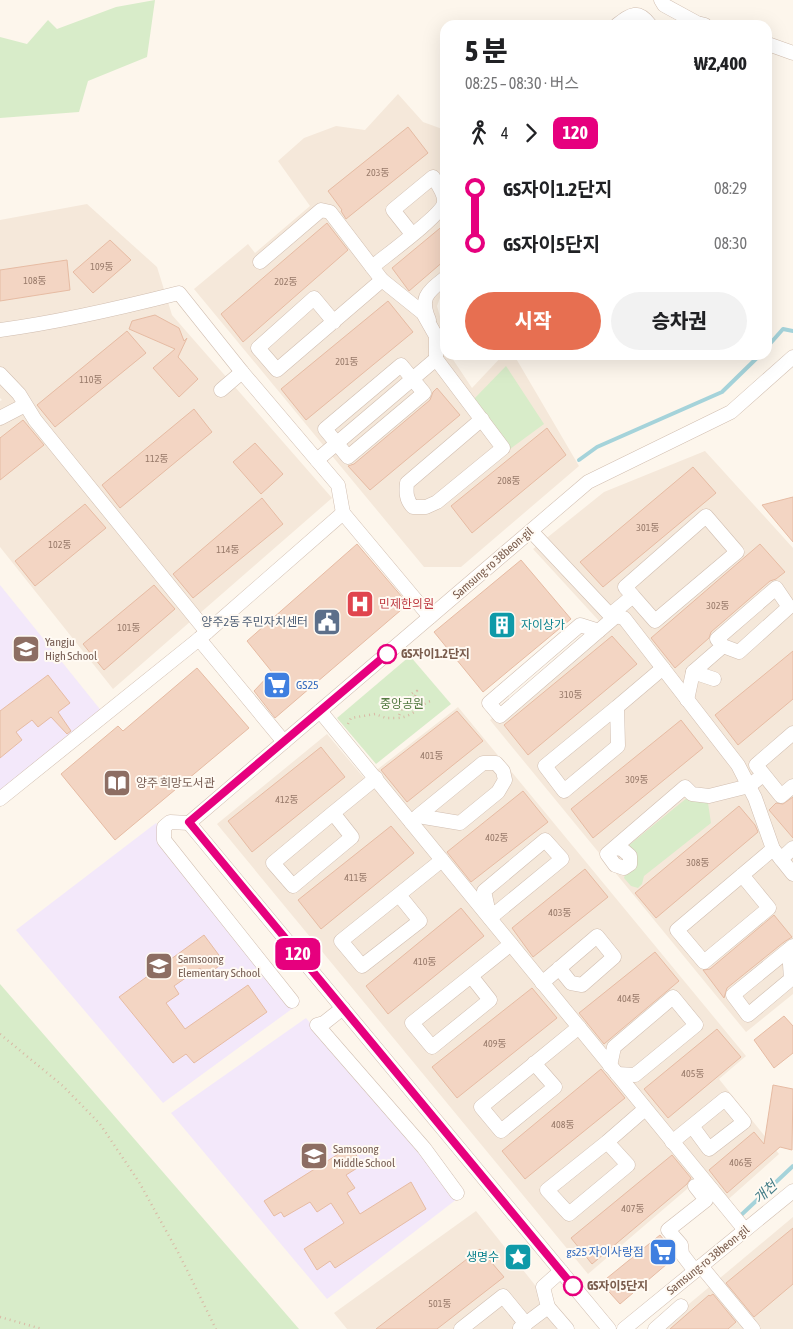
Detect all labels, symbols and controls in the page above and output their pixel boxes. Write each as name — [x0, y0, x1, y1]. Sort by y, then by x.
text: 5 분 — [465, 35, 508, 67]
text: ₩2,400 — [694, 52, 747, 74]
text: 08:25 – 08:30 · 버스 — [465, 74, 579, 92]
icon: walk — [465, 119, 493, 147]
icon: forward — [517, 119, 545, 147]
text: 120 — [563, 122, 588, 143]
text: 4 — [501, 124, 509, 142]
house number: 203동 — [366, 167, 390, 178]
text: GS자이1.2단지 — [503, 178, 612, 200]
text: 08:29 — [714, 179, 747, 197]
text: GS자이5단지 — [503, 233, 600, 255]
text: 08:30 — [714, 234, 747, 252]
house number: 109동 — [90, 261, 114, 272]
house number: 108동 — [23, 275, 47, 286]
house number: 202동 — [274, 276, 298, 287]
button: 시작 — [465, 292, 601, 350]
button: 승차권 — [611, 292, 747, 350]
house number: 201동 — [335, 356, 359, 367]
house number: 110동 — [79, 374, 103, 385]
house number: 112동 — [145, 453, 169, 464]
house number: 208동 — [497, 475, 521, 486]
house number: 301동 — [636, 522, 660, 533]
street label: Samsung-ro 38beon-gil — [450, 524, 537, 602]
house number: 102동 — [48, 539, 72, 550]
house number: 114동 — [216, 544, 240, 555]
hospital icon: 민제한의원 — [345, 589, 375, 619]
place label: 민제한의원 — [379, 597, 434, 611]
house number: 302동 — [706, 600, 730, 611]
public building icon: 양주2동 주민자치센터 — [312, 607, 342, 637]
building icon: 자이상가 — [487, 610, 517, 640]
place label: 양주2동 주민자치센터 — [201, 615, 308, 629]
place label: 자이상가 — [521, 618, 565, 632]
house number: 101동 — [117, 622, 141, 633]
school or university icon: Yangju High School — [11, 634, 41, 664]
place label: Yangju High School — [45, 635, 98, 663]
marker: GS자이1.2단지 — [377, 644, 397, 664]
place label: GS자이1.2단지 — [401, 647, 470, 661]
supermarket icon: GS25 — [262, 670, 292, 700]
place label: GS25 — [296, 678, 319, 692]
house number: 310동 — [559, 689, 583, 700]
park label: 중앙공원 — [380, 697, 424, 711]
house number: 401동 — [420, 750, 444, 761]
library icon: 양주 희망도서관 — [102, 768, 132, 798]
house number: 309동 — [625, 774, 649, 785]
place label: 양주 희망도서관 — [136, 776, 215, 790]
house number: 412동 — [275, 794, 299, 805]
house number: 402동 — [485, 832, 509, 843]
house number: 308동 — [686, 857, 710, 868]
house number: 411동 — [344, 872, 368, 883]
house number: 403동 — [548, 907, 572, 918]
line badge: 120 — [269, 938, 327, 970]
text: 120 — [285, 943, 311, 964]
school or university icon: Samsoong Elementary School — [144, 951, 174, 981]
place label: Samsoong Elementary School — [178, 952, 261, 980]
house number: 410동 — [413, 956, 437, 967]
house number: 404동 — [617, 993, 641, 1004]
house number: 409동 — [483, 1038, 507, 1049]
house number: 405동 — [681, 1068, 705, 1079]
house number: 408동 — [551, 1119, 575, 1130]
school or university icon: Samsoong Middle School — [299, 1141, 329, 1171]
place label: Samsoong Middle School — [333, 1142, 396, 1170]
house number: 406동 — [729, 1157, 753, 1168]
water label: 개천 — [750, 1177, 781, 1207]
house number: 407동 — [621, 1203, 645, 1214]
street label: Samsung-ro 38beon-gil — [664, 1222, 753, 1298]
supermarket icon: gs25 자이사랑점 — [648, 1237, 678, 1267]
place icon: 생명수 — [503, 1242, 533, 1272]
place label: gs25 자이사랑점 — [566, 1245, 644, 1259]
place label: 생명수 — [466, 1250, 499, 1264]
marker: GS자이5단지 — [563, 1276, 583, 1296]
place label: GS자이5단지 — [587, 1279, 648, 1293]
house number: 501동 — [428, 1298, 452, 1309]

